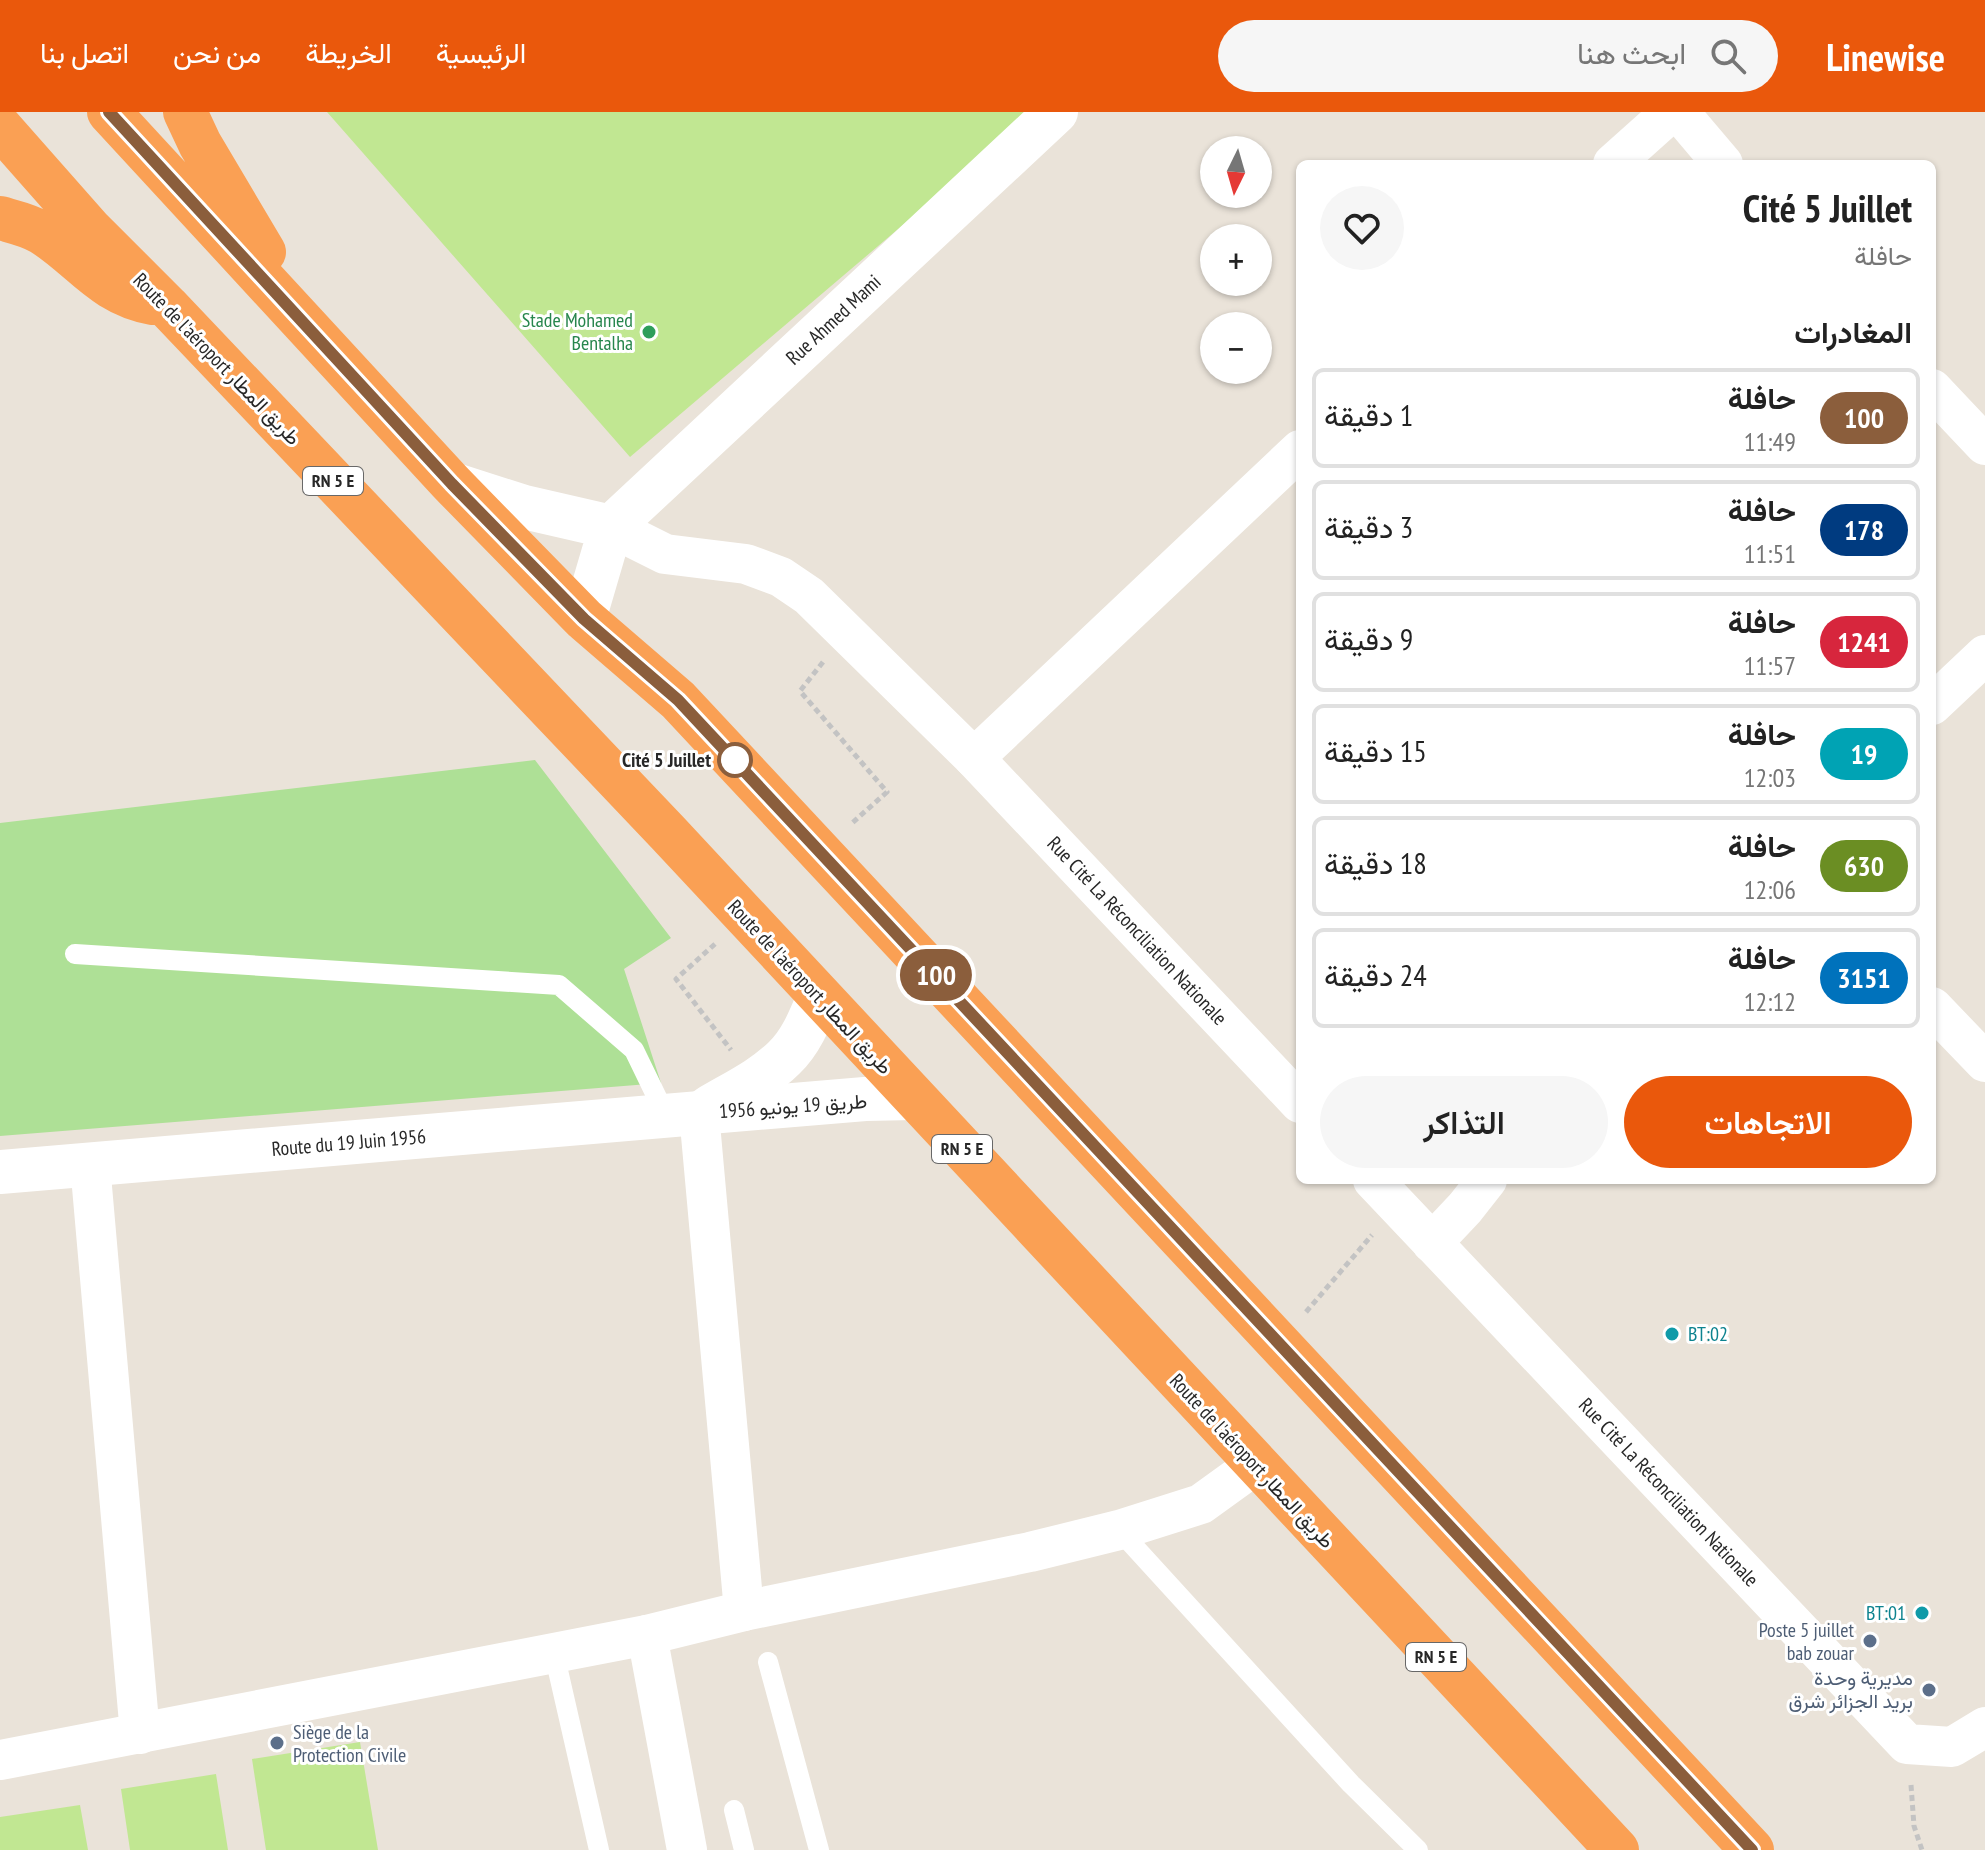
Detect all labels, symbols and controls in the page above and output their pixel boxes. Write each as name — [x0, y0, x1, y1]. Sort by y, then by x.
search box — [1218, 20, 1778, 92]
text: Linewise — [1826, 32, 1945, 81]
text: ابحث هنا — [1577, 33, 1686, 72]
text: اتصل بنا — [40, 34, 129, 71]
text: من نحن — [173, 34, 261, 71]
text: الخريطة — [305, 34, 392, 71]
text: الرئيسية — [436, 34, 526, 71]
icon: search — [1706, 34, 1750, 78]
north arrow — [1200, 136, 1272, 208]
map controls — [1200, 136, 1272, 384]
text: Cité 5 Juillet — [1743, 183, 1912, 232]
button: heart — [1320, 186, 1404, 270]
button: + — [1200, 224, 1272, 296]
text: حافلة — [1854, 239, 1912, 272]
street label: Route de l'aéroport طريق المطار — [128, 267, 306, 451]
street label: Rue Ahmed Mami — [780, 269, 886, 370]
place label: Stade Mohamed Bentalha — [522, 307, 633, 356]
button: − — [1200, 312, 1272, 384]
text: المغادرات — [1794, 312, 1912, 351]
marker: Stade Mohamed Bentalha — [640, 323, 658, 341]
text: حافلة — [1728, 378, 1796, 417]
text: 1 دقيقة — [1324, 395, 1413, 434]
text: 100 — [1844, 399, 1884, 436]
text: 11:49 — [1744, 425, 1796, 458]
road number: RN 5 E — [303, 467, 363, 495]
text: حافلة — [1728, 490, 1796, 529]
text: 3 دقيقة — [1324, 507, 1413, 546]
text: 178 — [1844, 511, 1884, 548]
text: 11:51 — [1744, 537, 1796, 570]
text: حافلة — [1728, 602, 1796, 641]
text: 9 دقيقة — [1324, 619, 1413, 658]
text: 1241 — [1837, 623, 1891, 660]
text: 11:57 — [1744, 649, 1796, 682]
text: حافلة — [1728, 714, 1796, 753]
text: 15 دقيقة — [1324, 731, 1427, 770]
text: 19 — [1851, 735, 1877, 772]
marker: Cité 5 Juillet — [718, 743, 752, 777]
place label: Cité 5 Juillet — [622, 747, 711, 773]
text: 12:03 — [1744, 761, 1796, 794]
text: حافلة — [1728, 826, 1796, 865]
street label: Rue Cité La Réconciliation Nationale — [1042, 831, 1233, 1031]
text: 18 دقيقة — [1324, 843, 1427, 882]
text: 630 — [1844, 847, 1884, 884]
text: 12:06 — [1744, 873, 1796, 906]
street label: Route de l'aéroport طريق المطار — [722, 894, 898, 1080]
text: حافلة — [1728, 938, 1796, 977]
line badge: 100 — [890, 949, 982, 1001]
text: 24 دقيقة — [1324, 955, 1427, 994]
text: 100 — [916, 956, 956, 993]
text: 3151 — [1837, 959, 1891, 996]
text: 12:12 — [1744, 985, 1796, 1018]
button: التذاكر — [1320, 1076, 1608, 1168]
button: الاتجاهات — [1624, 1076, 1912, 1168]
street label: طريق 19 يونيو 1956 — [718, 1088, 868, 1124]
street label: Route du 19 Juin 1956 — [271, 1123, 427, 1162]
road number: RN 5 E — [932, 1135, 992, 1163]
place label: BT:02 — [1688, 1321, 1728, 1347]
marker: BT:02 — [1663, 1325, 1681, 1343]
street label: Route de l'aéroport طريق المطار — [1164, 1368, 1340, 1554]
street label: Rue Cité La Réconciliation Nationale — [1573, 1392, 1764, 1592]
place label: BT:01 — [1866, 1600, 1906, 1626]
marker: BT:01 — [1913, 1604, 1931, 1622]
place label: Poste 5 juillet bab zouar — [1759, 1617, 1855, 1666]
marker: Poste 5 juillet bab zouar — [1861, 1632, 1879, 1650]
road number: RN 5 E — [1406, 1643, 1466, 1671]
place label: مديرية وحدة بريد الجزائر شرق — [1788, 1665, 1913, 1714]
marker: مديرية وحدة بريد الجزائر شرق — [1920, 1681, 1938, 1699]
place label: Siège de la Protection Civile — [293, 1719, 406, 1768]
marker: Siège de la Protection Civile — [268, 1734, 286, 1752]

